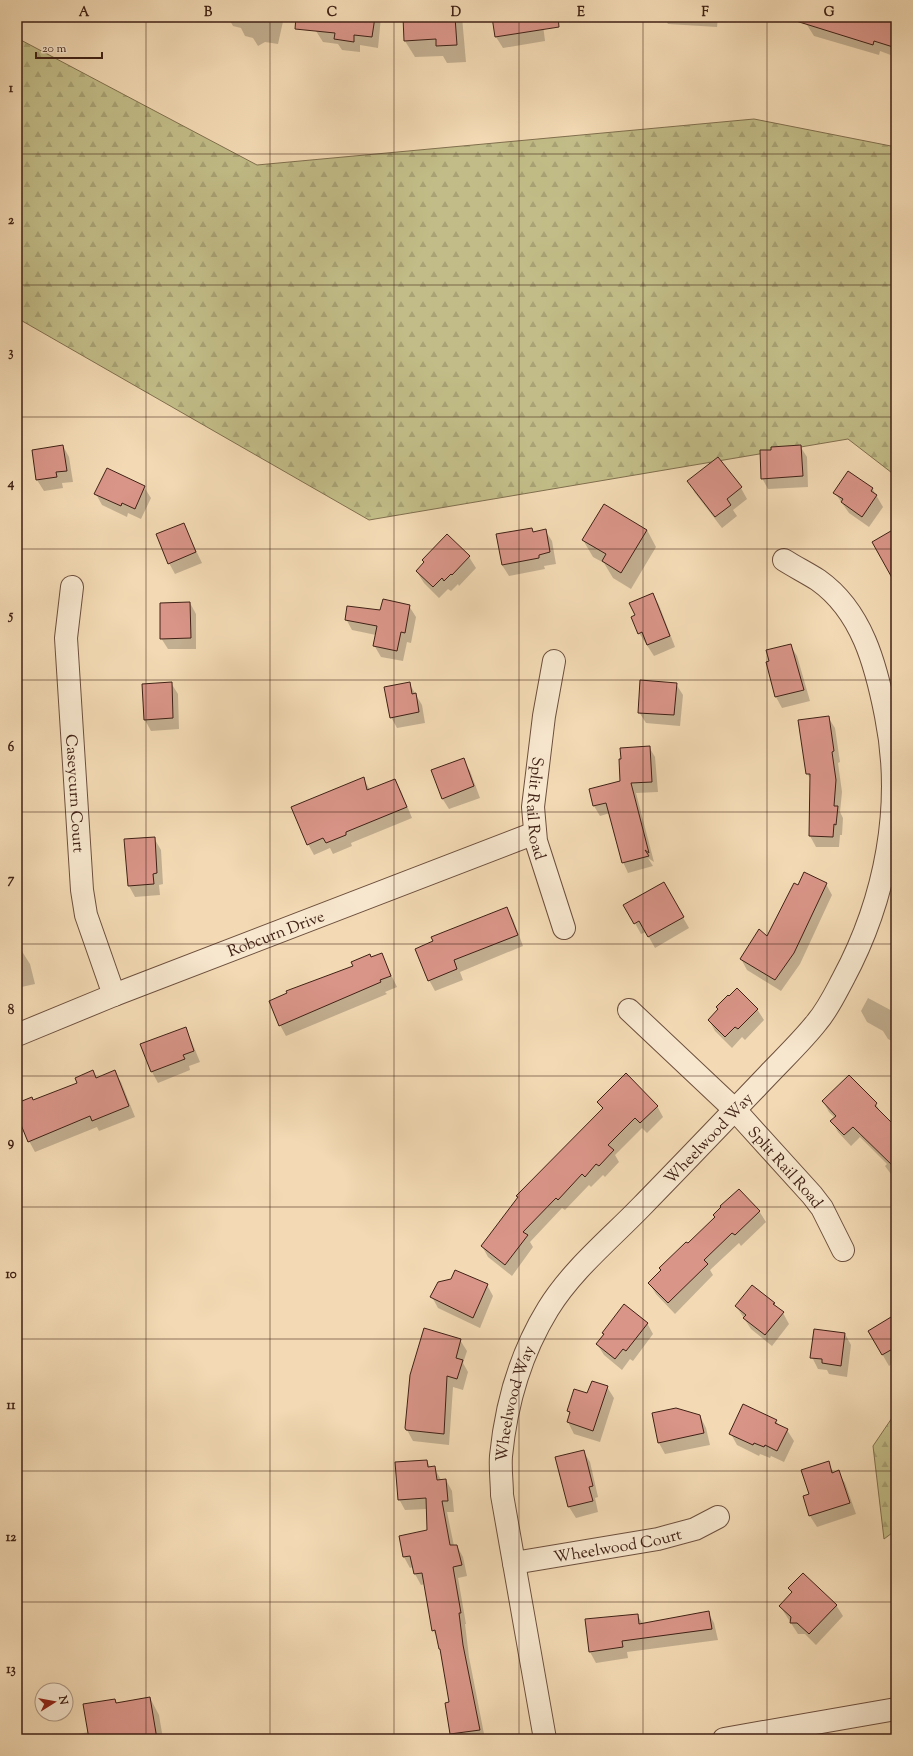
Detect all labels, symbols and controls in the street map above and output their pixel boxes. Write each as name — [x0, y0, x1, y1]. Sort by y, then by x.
text: A — [79, 4, 90, 22]
text: B — [204, 4, 213, 22]
text: C — [327, 4, 337, 22]
text: D — [451, 4, 461, 22]
text: E — [577, 4, 585, 22]
text: F — [701, 4, 709, 22]
text: G — [824, 4, 835, 22]
scale bar — [36, 34, 102, 60]
text: 20 m — [42, 40, 67, 58]
text: 1 — [9, 80, 14, 98]
text: 2 — [8, 212, 15, 230]
text: 3 — [8, 344, 14, 362]
text: 4 — [7, 475, 15, 493]
text: 5 — [8, 607, 14, 625]
street label: Caseycurn Court — [58, 734, 89, 854]
text: 6 — [8, 739, 15, 757]
street label: Split Rail Road — [519, 755, 550, 863]
text: 7 — [8, 871, 15, 889]
street label: Robcurn Drive — [225, 906, 328, 964]
text: 8 — [8, 1002, 15, 1020]
street label: Wheelwood Way — [660, 1088, 759, 1191]
street label: Split Rail Road — [741, 1122, 827, 1214]
text: 9 — [8, 1134, 15, 1152]
text: 10 — [5, 1266, 17, 1284]
street label: Wheelwood Way — [491, 1342, 542, 1463]
text: 11 — [7, 1397, 16, 1415]
street label: Wheelwood Court — [552, 1524, 685, 1570]
text: 12 — [6, 1529, 17, 1547]
text: 13 — [6, 1661, 16, 1679]
north arrow — [34, 1682, 74, 1722]
text: N — [54, 1693, 72, 1706]

